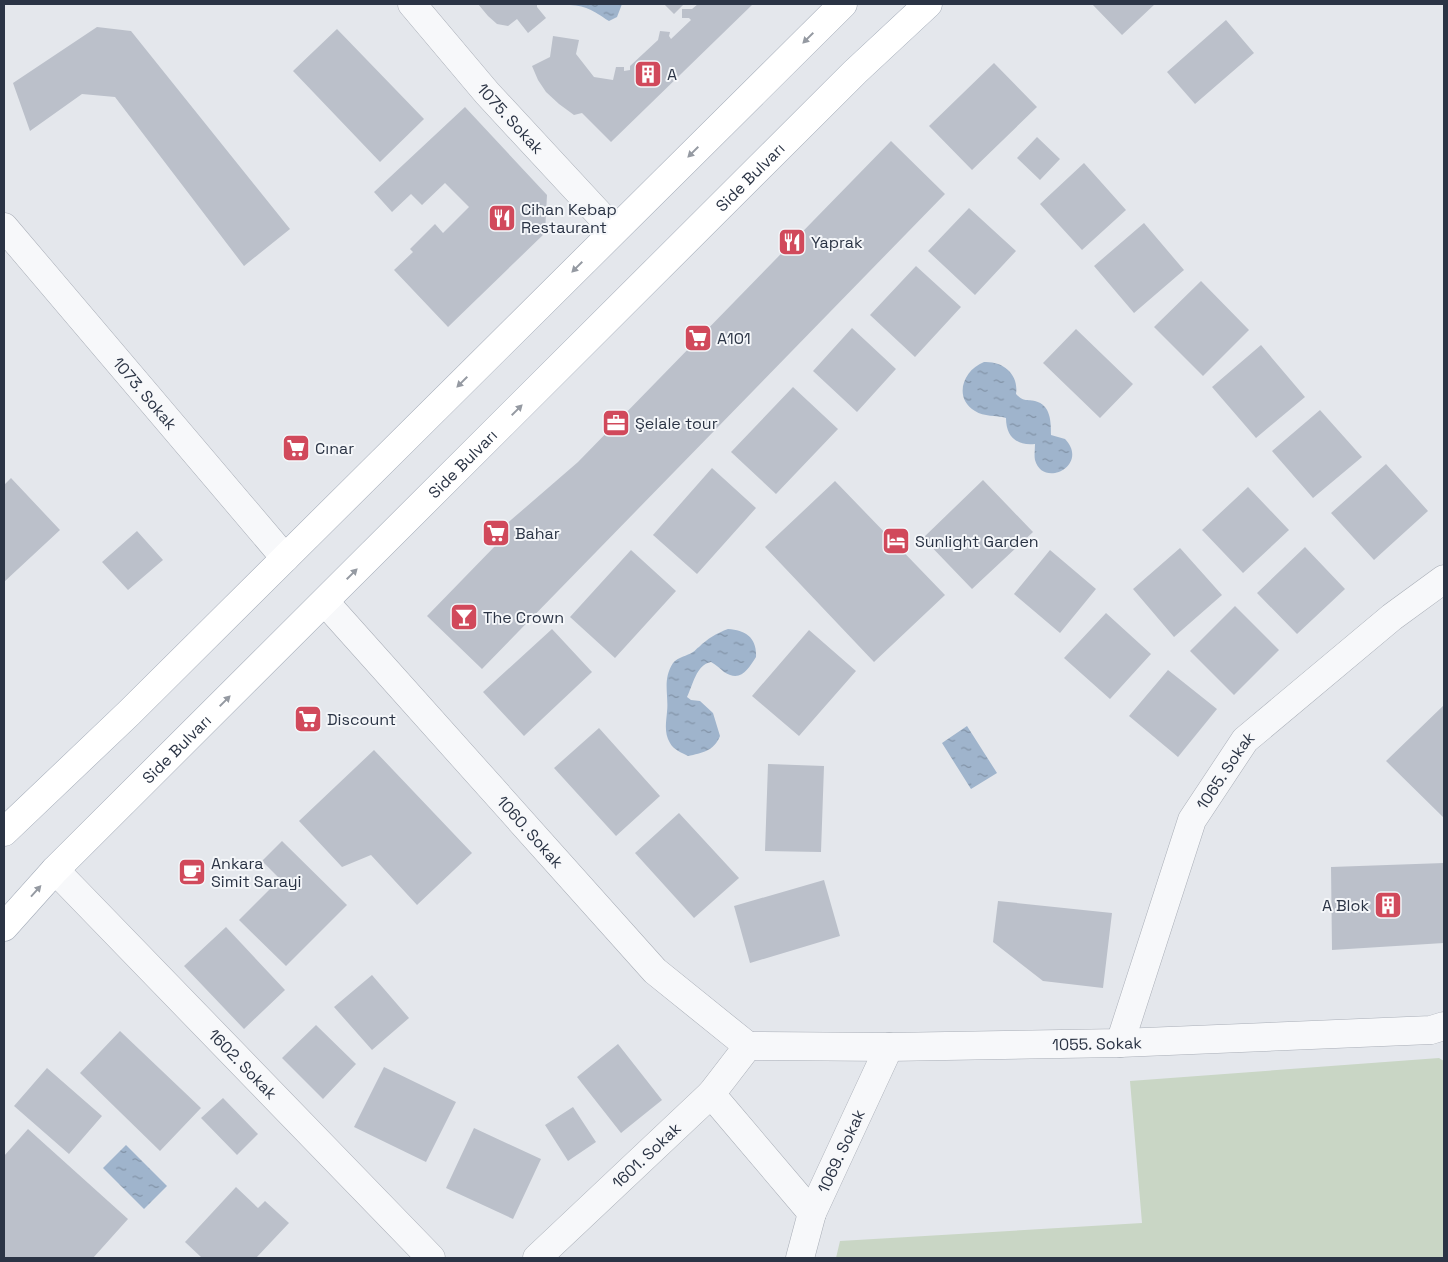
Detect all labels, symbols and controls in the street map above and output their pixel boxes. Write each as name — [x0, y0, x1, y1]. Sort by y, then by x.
one-way arrow — [802, 32, 814, 44]
building icon: A — [633, 59, 663, 89]
place label: A — [667, 64, 677, 85]
street label: 1075. Sokak — [472, 79, 548, 159]
street label: Side Bulvarı — [711, 138, 789, 216]
one-way arrow — [687, 146, 699, 158]
place label: Cihan Kebap Restaurant — [521, 199, 617, 238]
restaurant icon: Cihan Kebap Restaurant — [487, 203, 517, 233]
restaurant icon: Yaprak — [777, 227, 807, 257]
place label: Yaprak — [811, 232, 863, 253]
one-way arrow — [571, 261, 583, 273]
supermarket icon: A101 — [683, 323, 713, 353]
place label: A101 — [717, 328, 751, 349]
street label: 1073. Sokak — [108, 353, 182, 435]
one-way arrow — [456, 375, 468, 387]
one-way arrow — [511, 404, 523, 416]
office icon: Şelale tour — [601, 408, 631, 438]
place label: Şelale tour — [635, 413, 718, 434]
street label: Side Bulvarı — [424, 425, 502, 503]
supermarket icon: Cınar — [281, 433, 311, 463]
place label: Cınar — [315, 438, 354, 459]
supermarket icon: Bahar — [481, 518, 511, 548]
place label: Bahar — [515, 523, 560, 544]
hotel icon: Sunlight Garden — [881, 526, 911, 556]
place label: Sunlight Garden — [915, 531, 1039, 552]
one-way arrow — [346, 568, 358, 580]
bar icon: The Crown — [449, 602, 479, 632]
place label: The Crown — [483, 607, 564, 628]
one-way arrow — [218, 695, 230, 707]
supermarket icon: Discount — [293, 704, 323, 734]
place label: Discount — [327, 709, 396, 730]
street label: Side Bulvarı — [138, 710, 216, 788]
street label: 1065. Sokak — [1192, 727, 1259, 814]
street label: 1060. Sokak — [492, 791, 568, 873]
place label: Ankara Simit Sarayi — [211, 853, 301, 892]
cafe icon: Ankara Simit Sarayi — [177, 857, 207, 887]
one-way arrow — [30, 886, 42, 898]
building icon: A Blok — [1373, 890, 1403, 920]
place label: A Blok — [1322, 895, 1369, 916]
street label: 1602. Sokak — [204, 1025, 282, 1104]
street label: 1055. Sokak — [1052, 1032, 1143, 1055]
street label: 1069. Sokak — [813, 1106, 870, 1196]
street label: 1601. Sokak — [608, 1118, 686, 1193]

